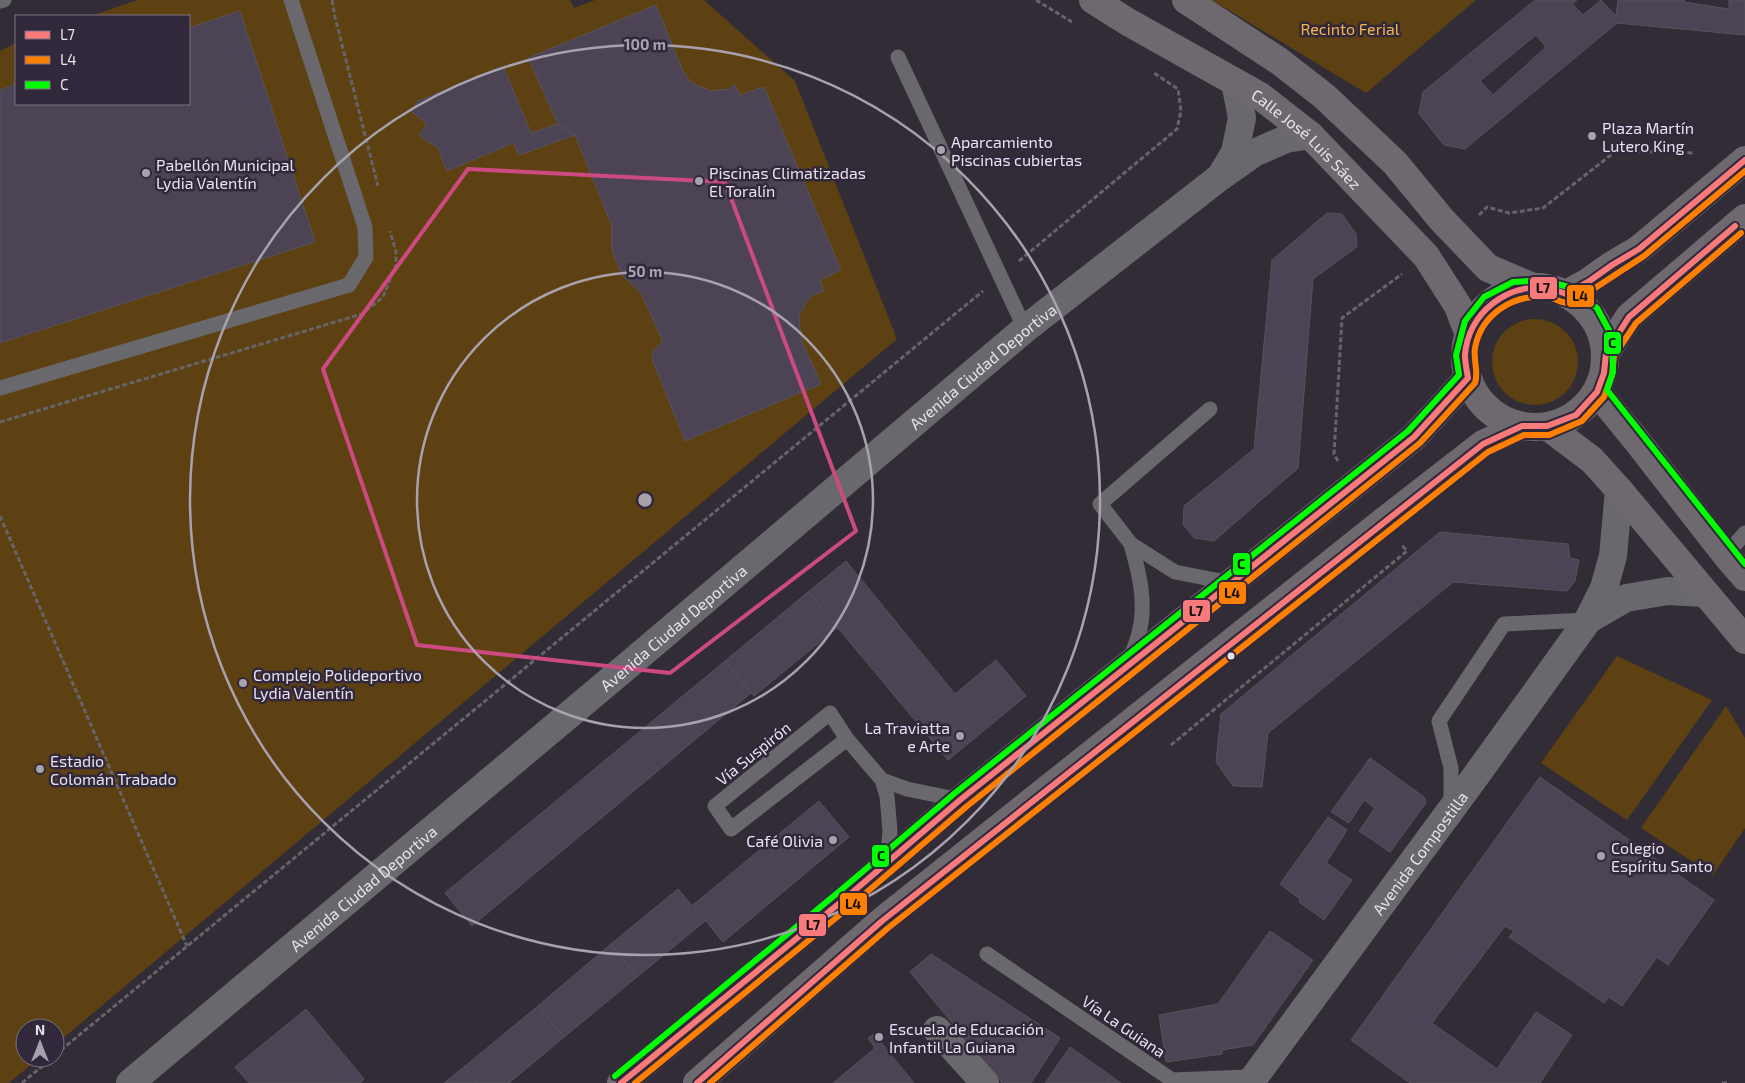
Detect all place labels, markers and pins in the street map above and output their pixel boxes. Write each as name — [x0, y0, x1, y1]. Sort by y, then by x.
place label: Plaza Martín Lutero King — [1602, 118, 1694, 155]
marker: Plaza Martín Lutero King — [1586, 130, 1598, 142]
place label: Aparcamiento Piscinas cubiertas — [951, 132, 1082, 169]
marker: Aparcamiento Piscinas cubiertas — [935, 144, 947, 156]
place label: Pabellón Municipal Lydia Valentín — [156, 155, 295, 192]
place label: Piscinas Climatizadas El Toralín — [709, 163, 866, 200]
marker: Pabellón Municipal Lydia Valentín — [140, 167, 152, 179]
marker: Piscinas Climatizadas El Toralín — [693, 175, 705, 187]
centre of rings — [636, 491, 654, 509]
unlabelled marker — [1226, 651, 1236, 661]
place label: Complejo Polideportivo Lydia Valentín — [253, 665, 422, 702]
marker: Complejo Polideportivo Lydia Valentín — [237, 677, 249, 689]
place label: La Traviatta e Arte — [865, 718, 950, 755]
marker: La Traviatta e Arte — [954, 730, 966, 742]
place label: Estadio Colomán Trabado — [50, 751, 177, 788]
marker: Estadio Colomán Trabado — [34, 763, 46, 775]
place label: Café Olivia — [746, 831, 823, 850]
marker: Café Olivia — [827, 834, 839, 846]
place label: Colegio Espíritu Santo — [1611, 838, 1713, 875]
marker: Colegio Espíritu Santo — [1595, 850, 1607, 862]
place label: Escuela de Educación Infantil La Guiana — [889, 1019, 1044, 1056]
marker: Escuela de Educación Infantil La Guiana — [873, 1031, 885, 1043]

